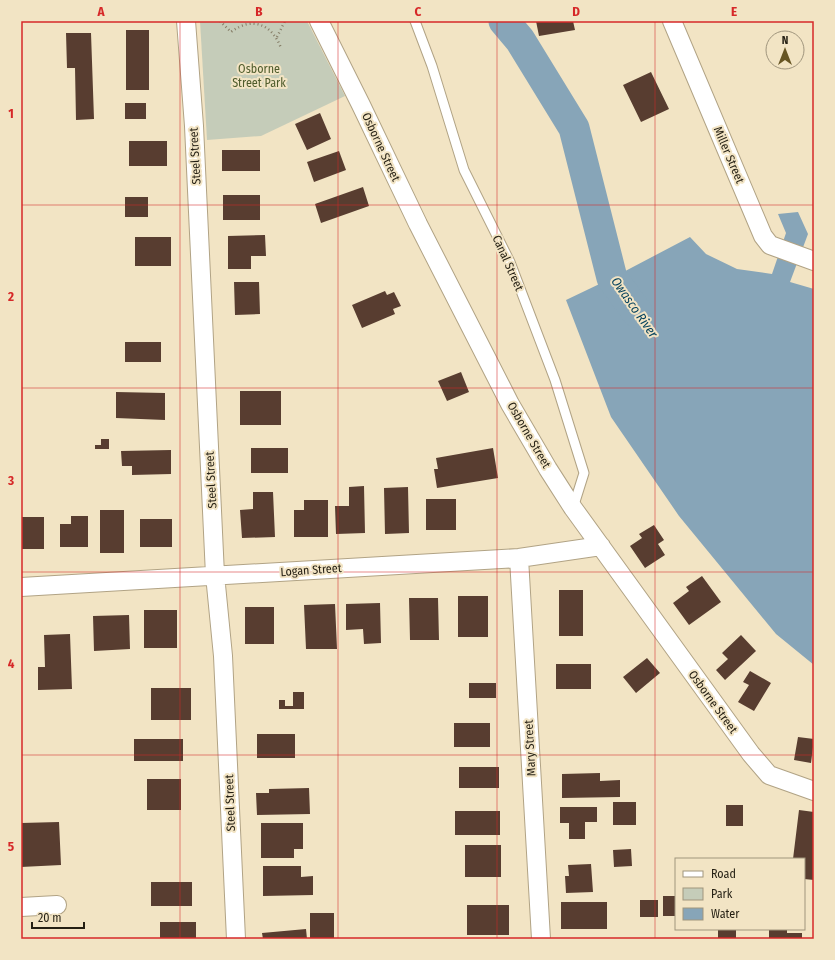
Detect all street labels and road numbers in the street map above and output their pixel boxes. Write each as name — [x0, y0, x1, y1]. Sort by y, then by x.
street label: Osborne Street — [359, 110, 403, 184]
street label: Miller Street — [711, 125, 747, 186]
street label: Steel Street — [187, 127, 203, 185]
street label: Canal Street — [490, 233, 527, 293]
street label: Osborne Street — [504, 399, 554, 471]
street label: Steel Street — [203, 451, 219, 509]
street label: Logan Street — [280, 561, 342, 579]
street label: Osborne Street — [686, 668, 740, 736]
street label: Mary Street — [522, 719, 538, 776]
street label: Steel Street — [222, 774, 238, 832]

